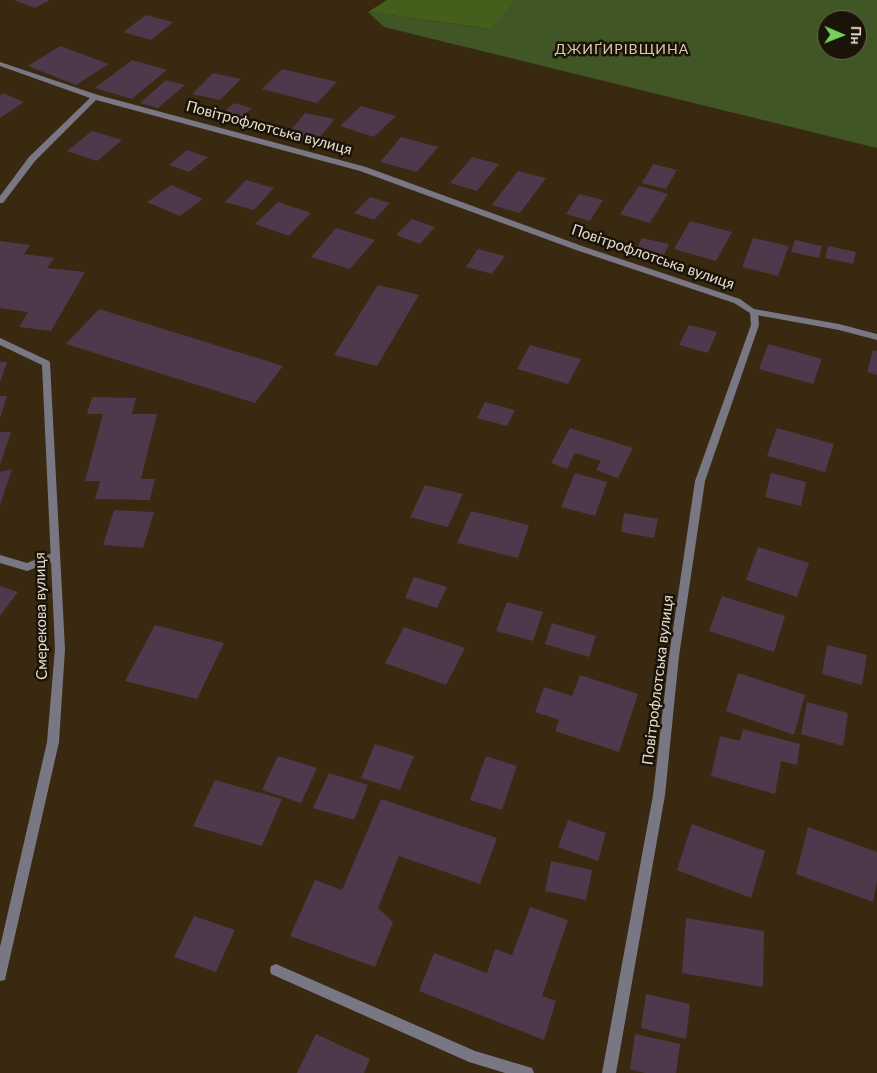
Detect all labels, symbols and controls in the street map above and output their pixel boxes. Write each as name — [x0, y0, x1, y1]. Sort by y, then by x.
north arrow — [817, 10, 867, 60]
text: Пн — [848, 26, 865, 45]
district label: ДЖИҐИРІВЩИНА — [553, 41, 691, 57]
street label: Повітрофлотська вулиця — [184, 97, 354, 159]
street label: Повітрофлотська вулиця — [569, 221, 737, 293]
street label: Смерекова вулиця — [31, 552, 51, 680]
street label: Повітрофлотська вулиця — [639, 594, 677, 766]

